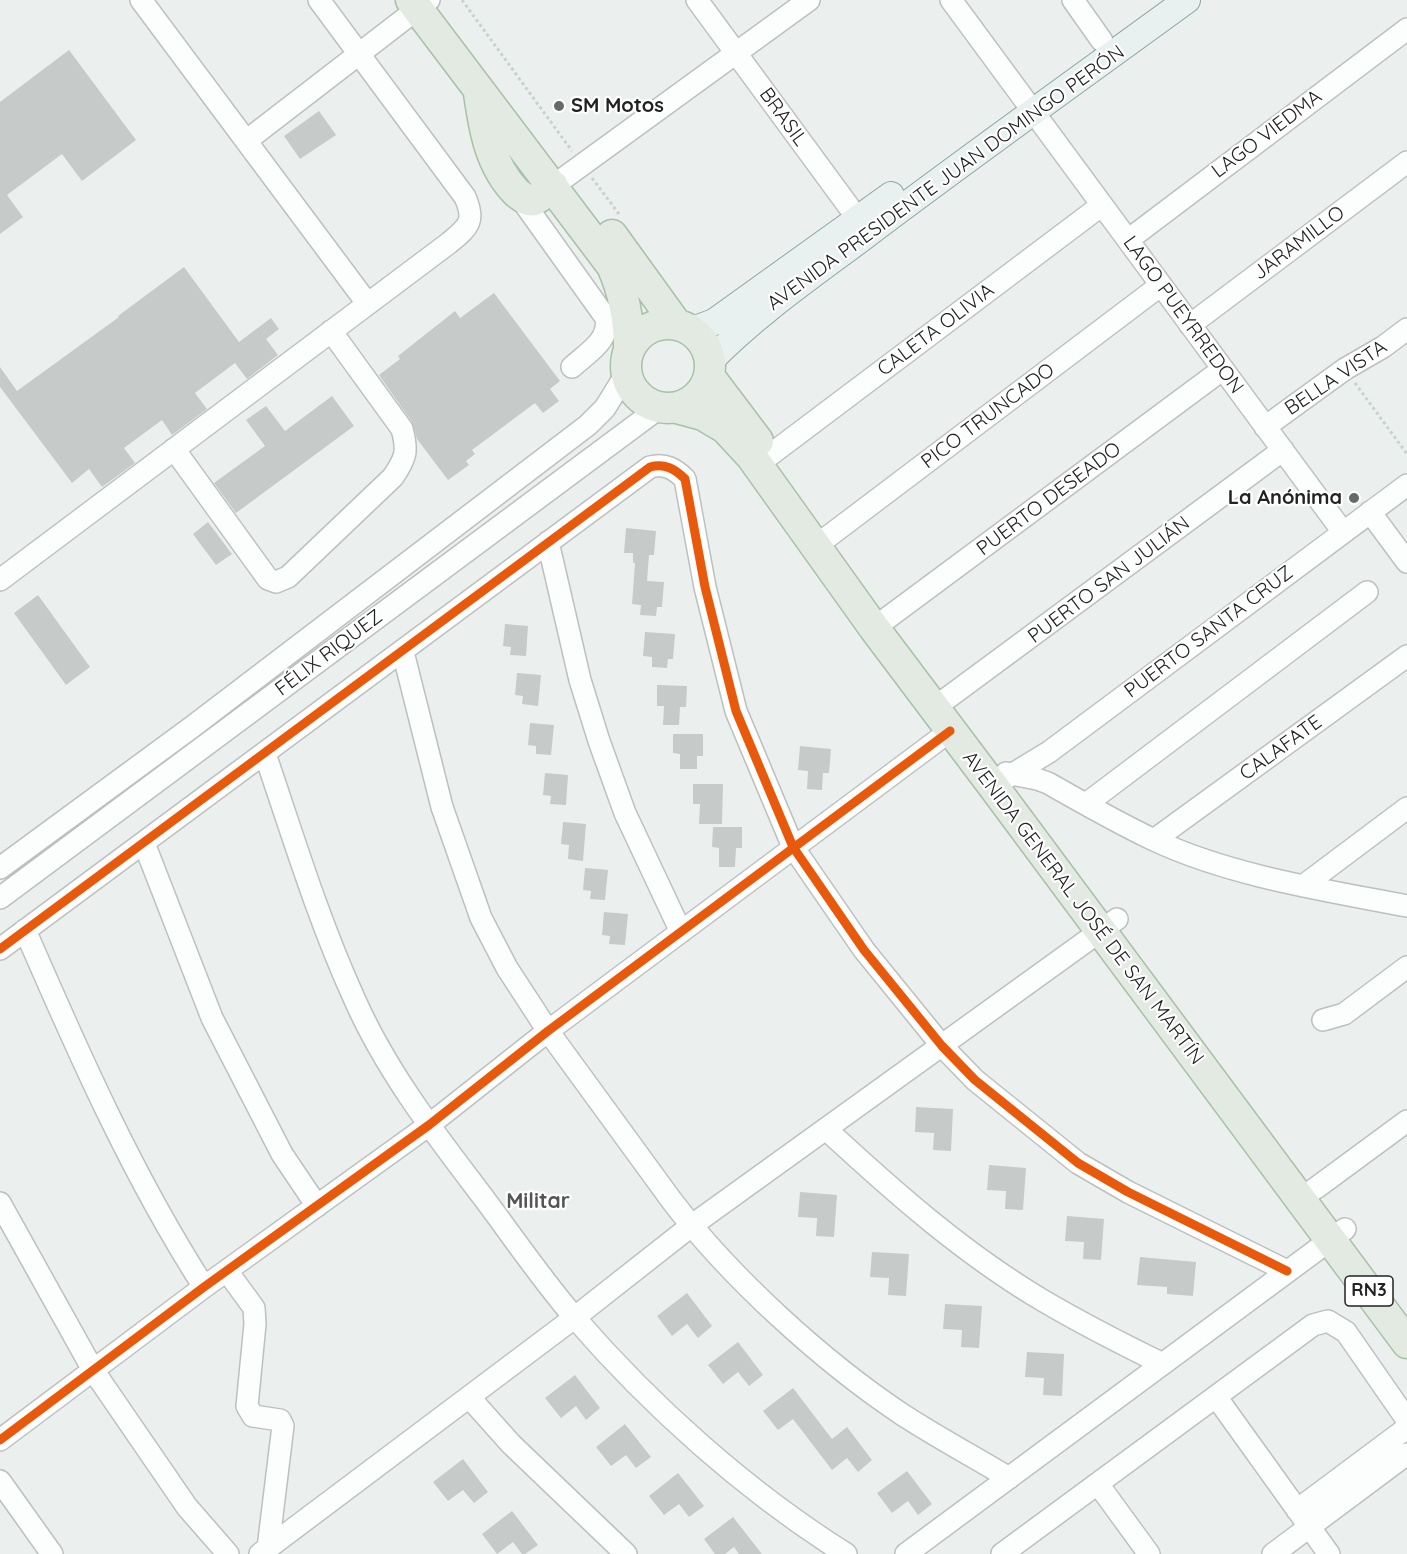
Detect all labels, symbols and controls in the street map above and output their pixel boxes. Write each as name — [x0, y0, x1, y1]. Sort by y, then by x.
street label: AVENIDA PRESIDENTE JUAN DOMINGO PERÓN — [763, 40, 1129, 316]
street label: BRASIL — [754, 83, 812, 151]
street label: LAGO VIEDMA — [1207, 85, 1327, 183]
place label: SM Motos — [571, 94, 664, 118]
marker: SM Motos — [552, 99, 566, 113]
street label: JARAMILLO — [1249, 201, 1349, 285]
street label: LAGO PUEYRREDON — [1118, 231, 1248, 399]
street label: CALETA OLIVIA — [873, 278, 999, 382]
street label: BELLA VISTA — [1281, 335, 1391, 421]
street label: PICO TRUNCADO — [917, 358, 1059, 474]
street label: PUERTO DESEADO — [972, 437, 1126, 561]
place label: La Anónima — [1228, 486, 1342, 510]
marker: La Anónima — [1347, 491, 1361, 505]
street label: PUERTO SAN JULIÁN — [1023, 511, 1195, 649]
street label: PUERTO SANTA CRUZ — [1120, 561, 1298, 703]
street label: FÉLIX RIQUEZ — [271, 605, 387, 701]
street label: CALAFATE — [1235, 710, 1327, 786]
street label: AVENIDA GENERAL JOSÉ DE SAN MARTÍN — [957, 747, 1209, 1069]
district label: Militar — [506, 1189, 570, 1215]
road number: RN3 — [1345, 1276, 1393, 1306]

